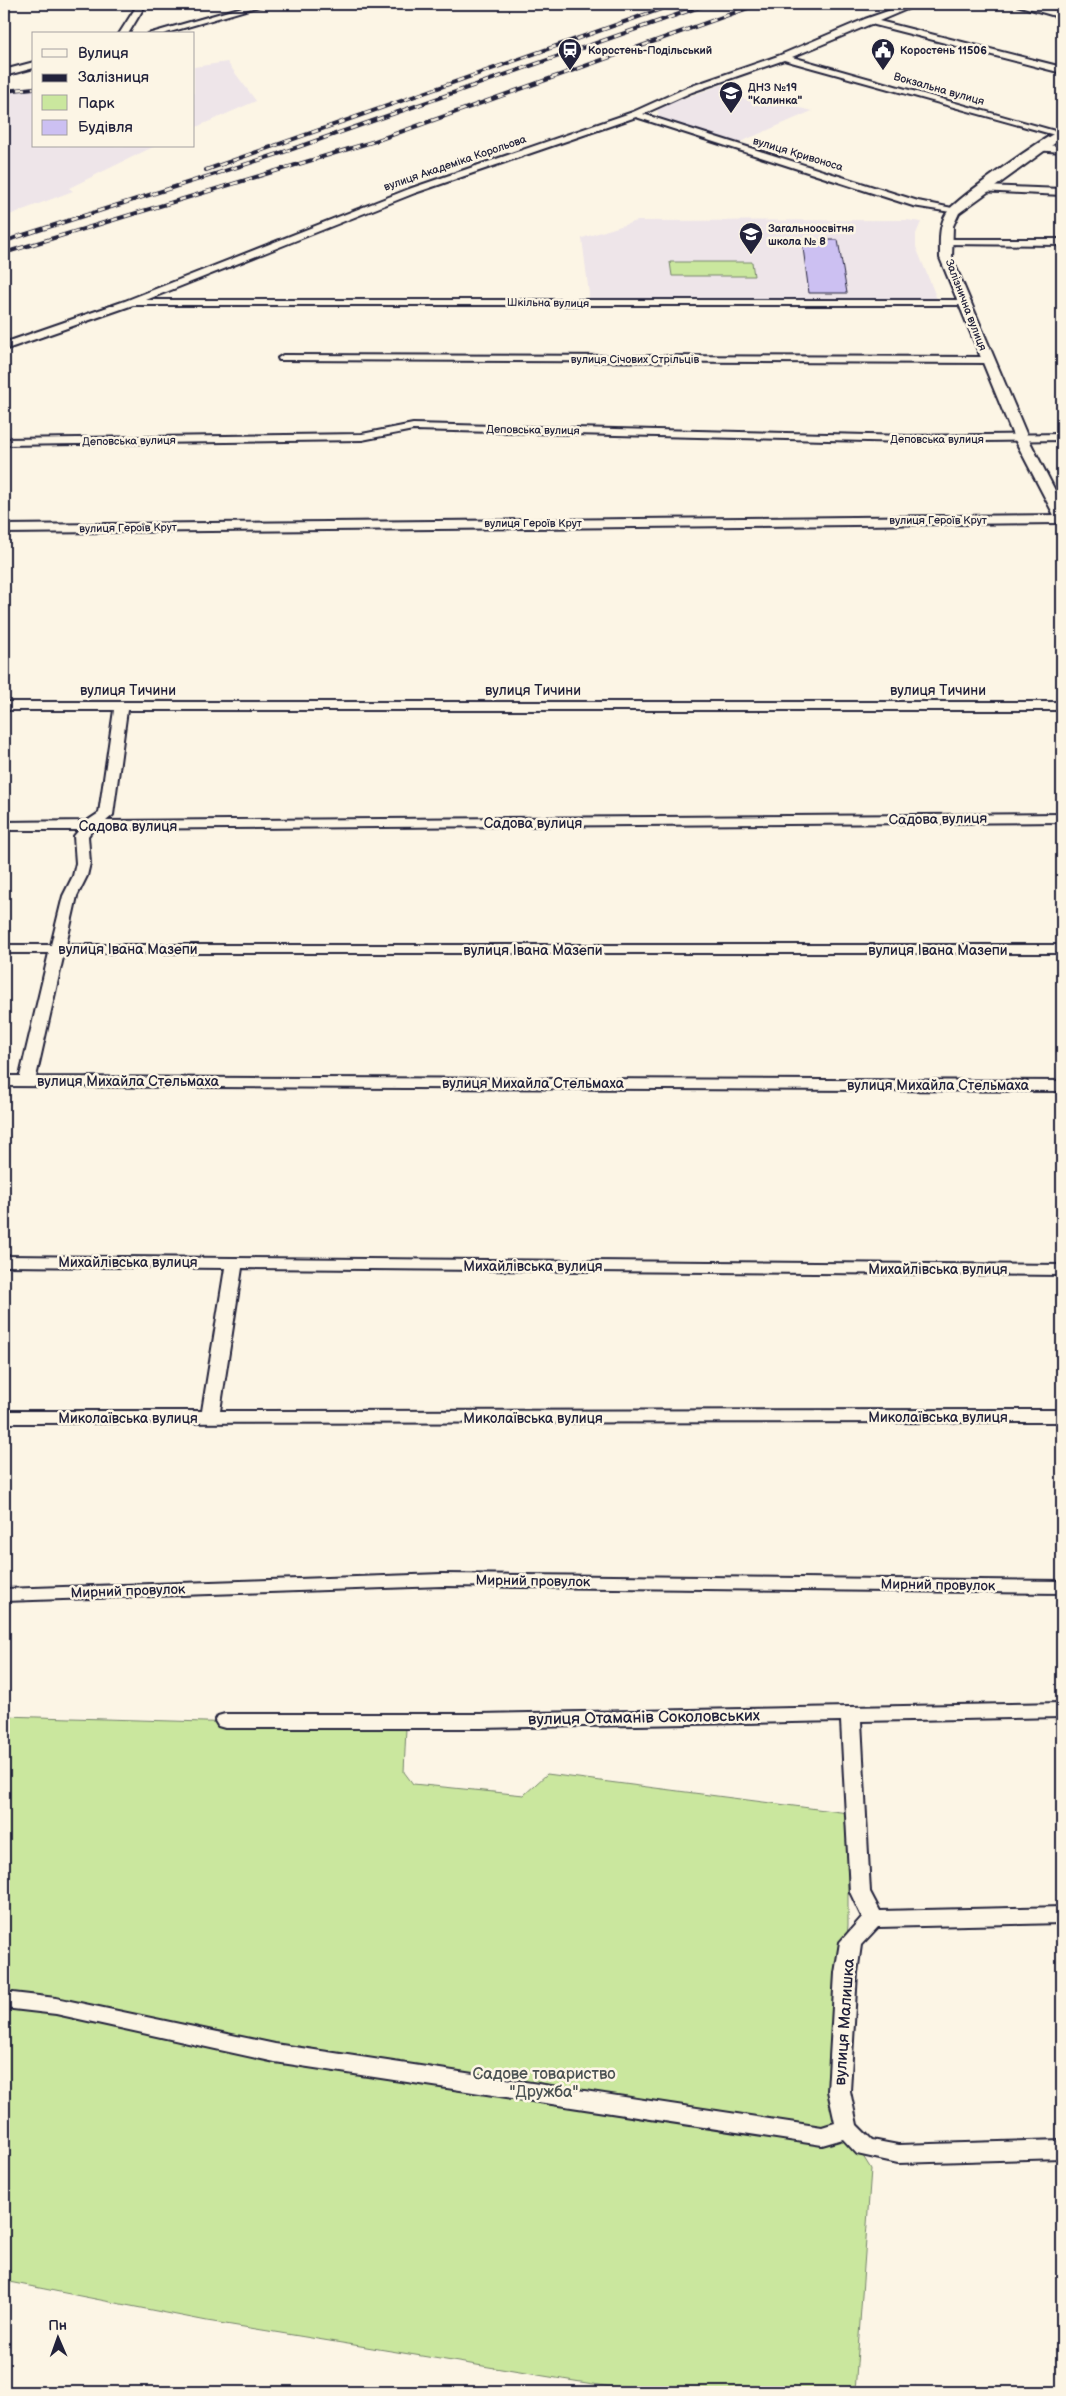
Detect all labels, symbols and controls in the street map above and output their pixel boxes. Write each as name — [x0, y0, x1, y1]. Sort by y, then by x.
legend — [32, 32, 195, 148]
station icon: Коростень-Подільський — [557, 37, 583, 71]
public building icon: Коростень 11506 — [870, 37, 896, 71]
text: Вулиця — [78, 44, 129, 63]
place label: Коростень-Подільський — [588, 44, 712, 57]
place label: Коростень 11506 — [900, 44, 987, 57]
text: Залізниця — [78, 68, 149, 87]
street label: Вокзальна вулиця — [892, 70, 986, 108]
school or university icon: ДНЗ №19 "Калинка" — [718, 80, 744, 114]
place label: ДНЗ №19 "Калинка" — [748, 81, 802, 107]
text: Парк — [78, 94, 115, 113]
text: Будівля — [78, 118, 133, 137]
street label: вулиця Академіка Корольова — [382, 132, 528, 194]
street label: вулиця Кривоноса — [751, 134, 845, 174]
school or university icon: Загальноосвітня школа № 8 — [738, 221, 764, 255]
place label: Загальноосвітня школа № 8 — [768, 222, 854, 248]
street label: Залізнична вулиця — [943, 258, 989, 352]
street label: Шкільна вулиця — [507, 296, 589, 310]
street label: вулиця Січових Стрільців — [571, 353, 699, 366]
street label: Деповська вулиця — [486, 423, 580, 437]
street label: Деповська вулиця — [890, 433, 984, 446]
street label: Деповська вулиця — [82, 434, 176, 448]
street label: вулиця Героїв Крут — [889, 514, 987, 527]
street label: вулиця Героїв Крут — [484, 517, 582, 530]
street label: вулиця Героїв Крут — [79, 521, 177, 535]
street label: вулиця Тичини — [80, 682, 176, 699]
street label: вулиця Тичини — [485, 682, 581, 699]
street label: вулиця Тичини — [890, 682, 986, 699]
street label: Садова вулиця — [889, 810, 988, 828]
street label: Садова вулиця — [484, 815, 582, 832]
street label: Садова вулиця — [79, 818, 177, 835]
street label: вулиця Івана Мазепи — [58, 941, 198, 958]
street label: вулиця Івана Мазепи — [463, 942, 603, 959]
street label: вулиця Івана Мазепи — [868, 942, 1008, 959]
street label: вулиця Михайла Стельмаха — [37, 1073, 220, 1090]
street label: вулиця Михайла Стельмаха — [442, 1075, 625, 1092]
street label: вулиця Михайла Стельмаха — [847, 1077, 1030, 1094]
street label: Михайлівська вулиця — [58, 1254, 198, 1271]
street label: Михайлівська вулиця — [463, 1258, 603, 1275]
street label: Михайлівська вулиця — [868, 1261, 1008, 1278]
street label: Миколаївська вулиця — [868, 1409, 1008, 1426]
street label: Миколаївська вулиця — [58, 1410, 198, 1427]
street label: Миколаївська вулиця — [463, 1410, 603, 1427]
street label: Мирний провулок — [476, 1572, 591, 1591]
street label: Мирний провулок — [881, 1576, 996, 1595]
street label: Мирний провулок — [70, 1580, 186, 1601]
street label: вулиця Отаманів Соколовських — [528, 1706, 760, 1730]
street label: вулиця Малишка — [831, 1957, 859, 2086]
park label: Садове товариство "Дружба" — [472, 2065, 616, 2102]
north arrow — [32, 2314, 82, 2364]
text: Пн — [48, 2317, 67, 2334]

